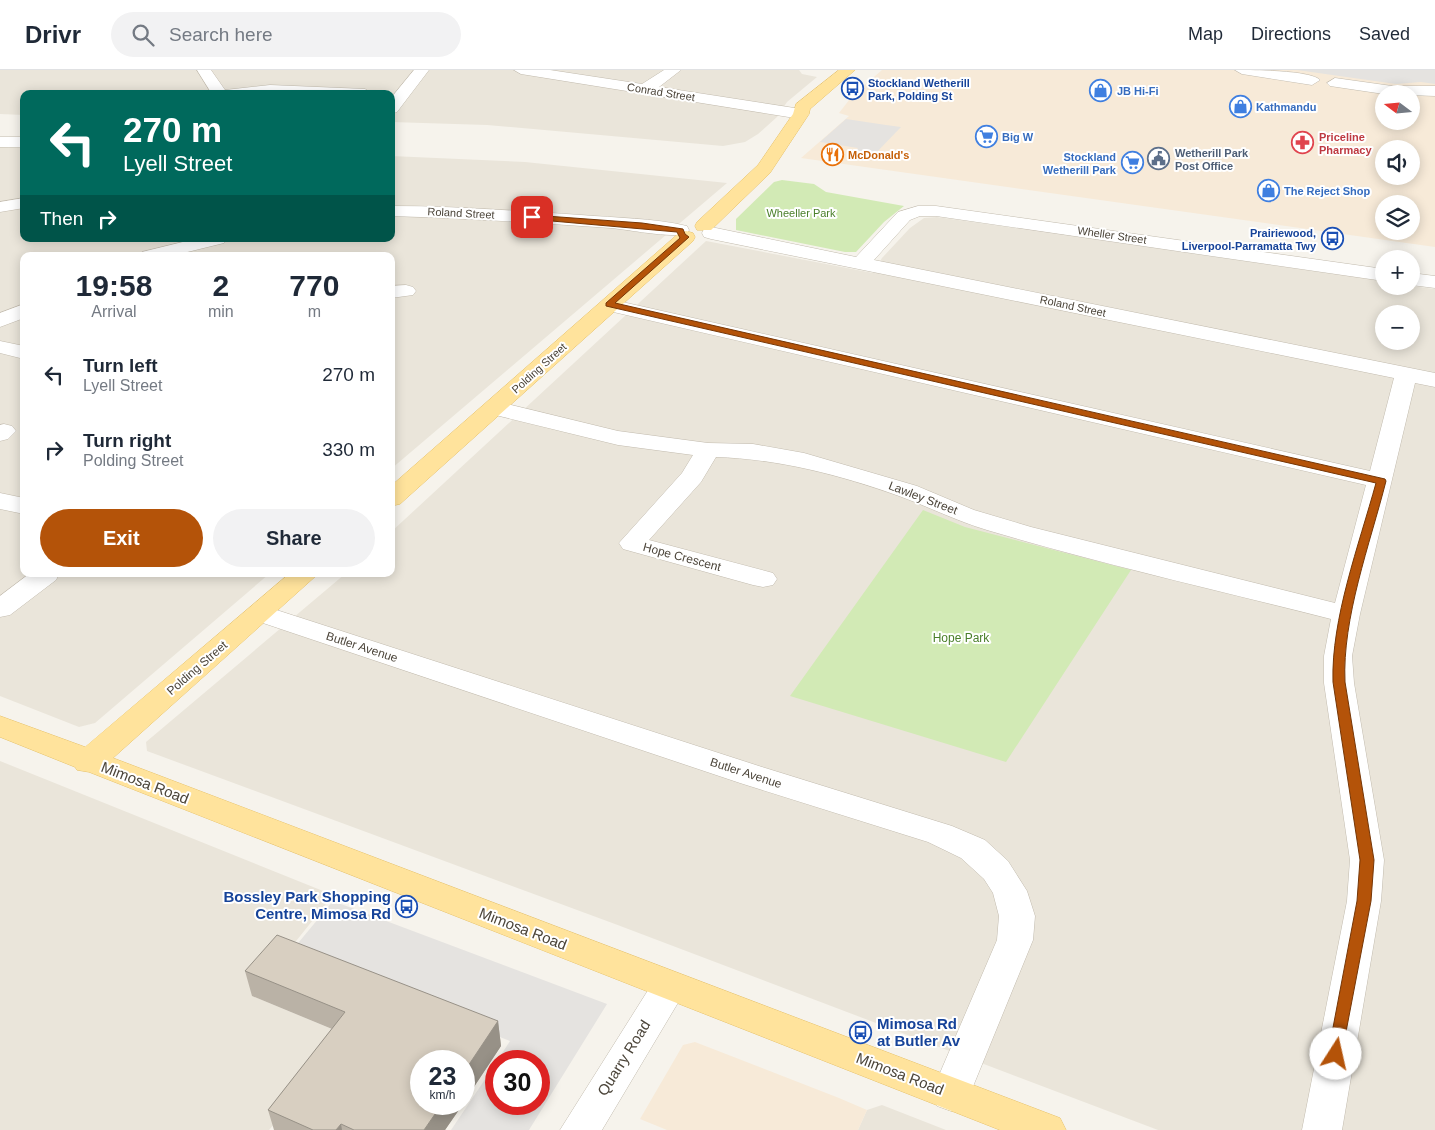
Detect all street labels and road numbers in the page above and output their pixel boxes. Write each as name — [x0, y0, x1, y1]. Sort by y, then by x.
street label: Conrad Street — [626, 81, 696, 103]
street label: Roland Street — [427, 205, 495, 221]
street label: Wheller Street — [1077, 224, 1147, 246]
street label: Roland Street — [1039, 293, 1107, 319]
street label: Polding Street — [509, 340, 569, 396]
street label: Lawley Street — [887, 478, 960, 518]
street label: Hope Crescent — [642, 540, 723, 574]
street label: Butler Avenue — [324, 629, 400, 665]
street label: Polding Street — [164, 638, 231, 698]
street label: Butler Avenue — [708, 755, 784, 791]
street label: Mimosa Road — [99, 758, 191, 807]
street label: Mimosa Road — [477, 904, 569, 953]
street label: Quarry Road — [594, 1017, 654, 1099]
street label: Mimosa Road — [854, 1049, 946, 1098]

